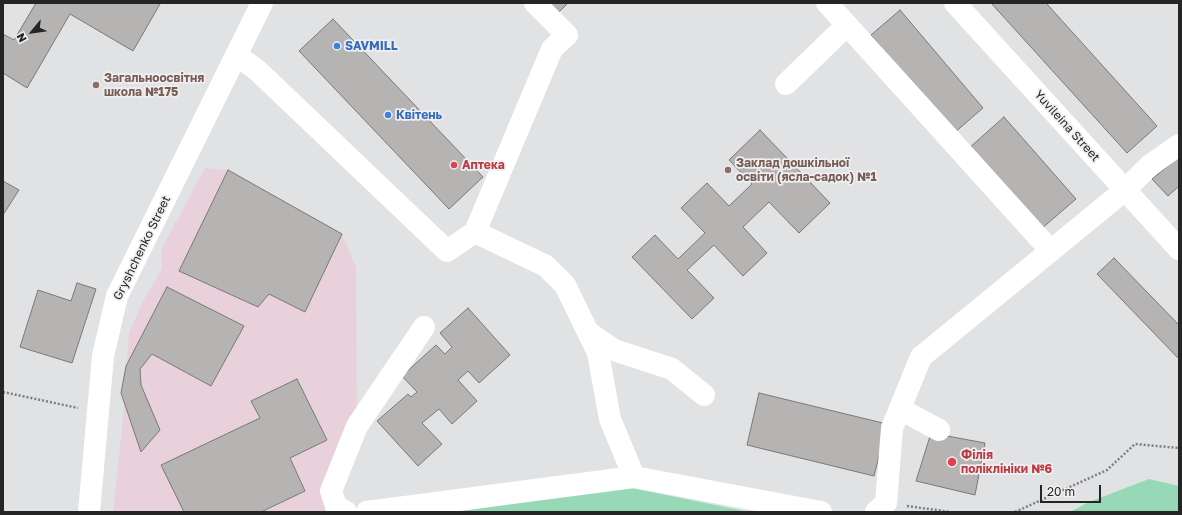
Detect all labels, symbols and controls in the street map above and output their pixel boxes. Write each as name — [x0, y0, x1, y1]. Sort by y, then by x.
north arrow — [12, 12, 52, 52]
text: N — [13, 31, 29, 45]
place label: SAVMILL — [345, 39, 397, 53]
marker: SAVMILL — [332, 41, 342, 51]
place label: Загальноосвітня школа №175 — [104, 71, 204, 99]
marker: Загальноосвітня школа №175 — [91, 80, 101, 90]
street label: Yuvileina Street — [1031, 87, 1103, 165]
place label: Квітень — [396, 108, 442, 122]
marker: Квітень — [383, 110, 393, 120]
place label: Заклад дошкільної освіти (ясла-садок) №1 — [736, 156, 877, 184]
place label: Аптека — [462, 158, 505, 172]
marker: Аптека — [449, 160, 459, 170]
marker: Заклад дошкільної освіти (ясла-садок) №1 — [723, 165, 733, 175]
street label: Gryshchenko Street — [110, 193, 174, 303]
place label: Філія поліклініки №6 — [961, 448, 1052, 476]
marker: Філія поліклініки №6 — [946, 456, 958, 468]
scale bar — [1042, 477, 1103, 503]
text: 20 m — [1047, 484, 1075, 499]

